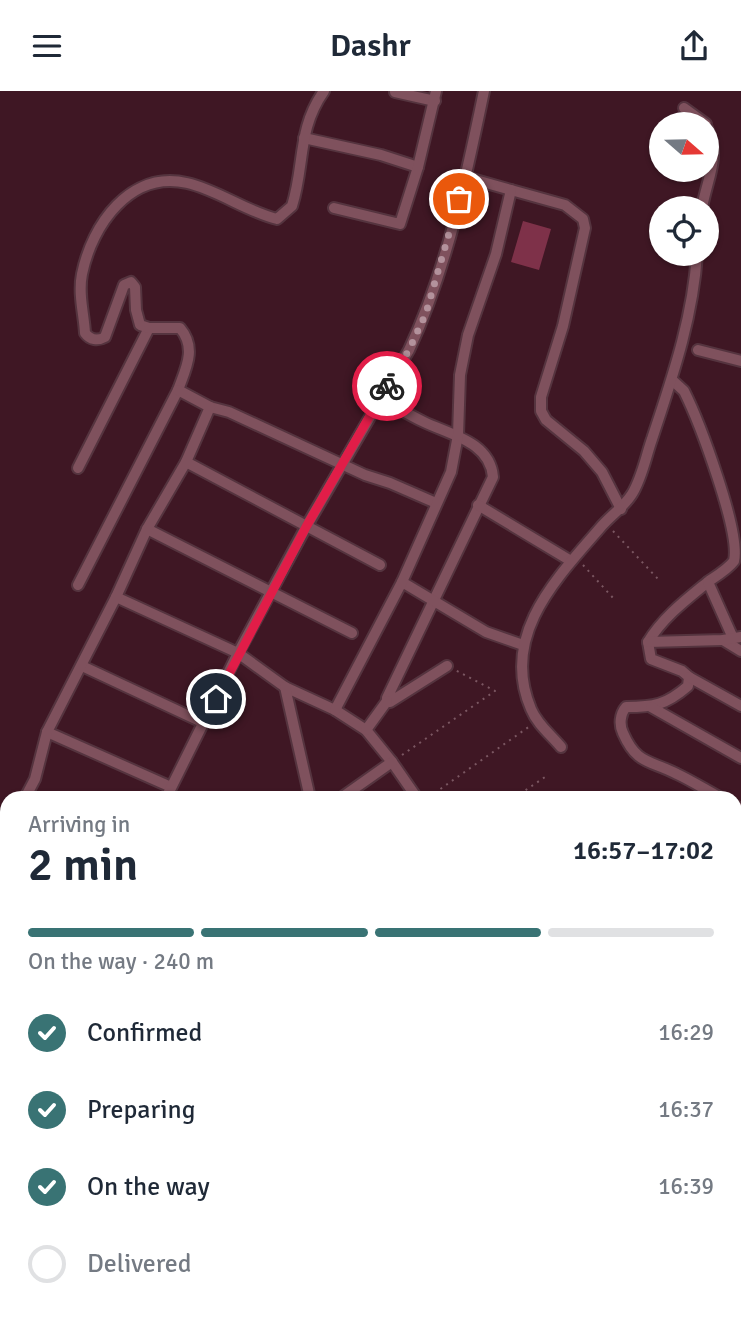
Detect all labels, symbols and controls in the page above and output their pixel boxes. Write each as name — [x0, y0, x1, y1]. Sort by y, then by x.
text: Dashr — [330, 26, 411, 65]
icon: menu — [28, 27, 66, 65]
icon: share — [675, 27, 713, 65]
north arrow — [649, 112, 719, 182]
map controls — [649, 112, 719, 266]
pin — [429, 169, 489, 229]
icon: bag — [440, 180, 478, 218]
button: locate — [649, 196, 719, 266]
courier — [352, 351, 422, 421]
icon: bike — [368, 367, 406, 405]
pin — [186, 669, 246, 729]
icon: home — [197, 680, 235, 718]
text: Arriving in — [28, 810, 130, 839]
text: 16:57–17:02 — [573, 835, 714, 867]
text: 2 min — [28, 837, 138, 893]
text: On the way · 240 m — [28, 947, 214, 976]
icon: check — [28, 1014, 66, 1052]
text: Confirmed — [87, 1017, 202, 1049]
text: 16:29 — [658, 1018, 714, 1047]
icon: check — [28, 1091, 66, 1129]
text: Preparing — [87, 1094, 195, 1126]
text: 16:37 — [658, 1095, 714, 1124]
icon: check — [28, 1168, 66, 1206]
text: On the way — [87, 1171, 210, 1203]
text: 16:39 — [658, 1172, 714, 1201]
text: Delivered — [87, 1248, 192, 1280]

